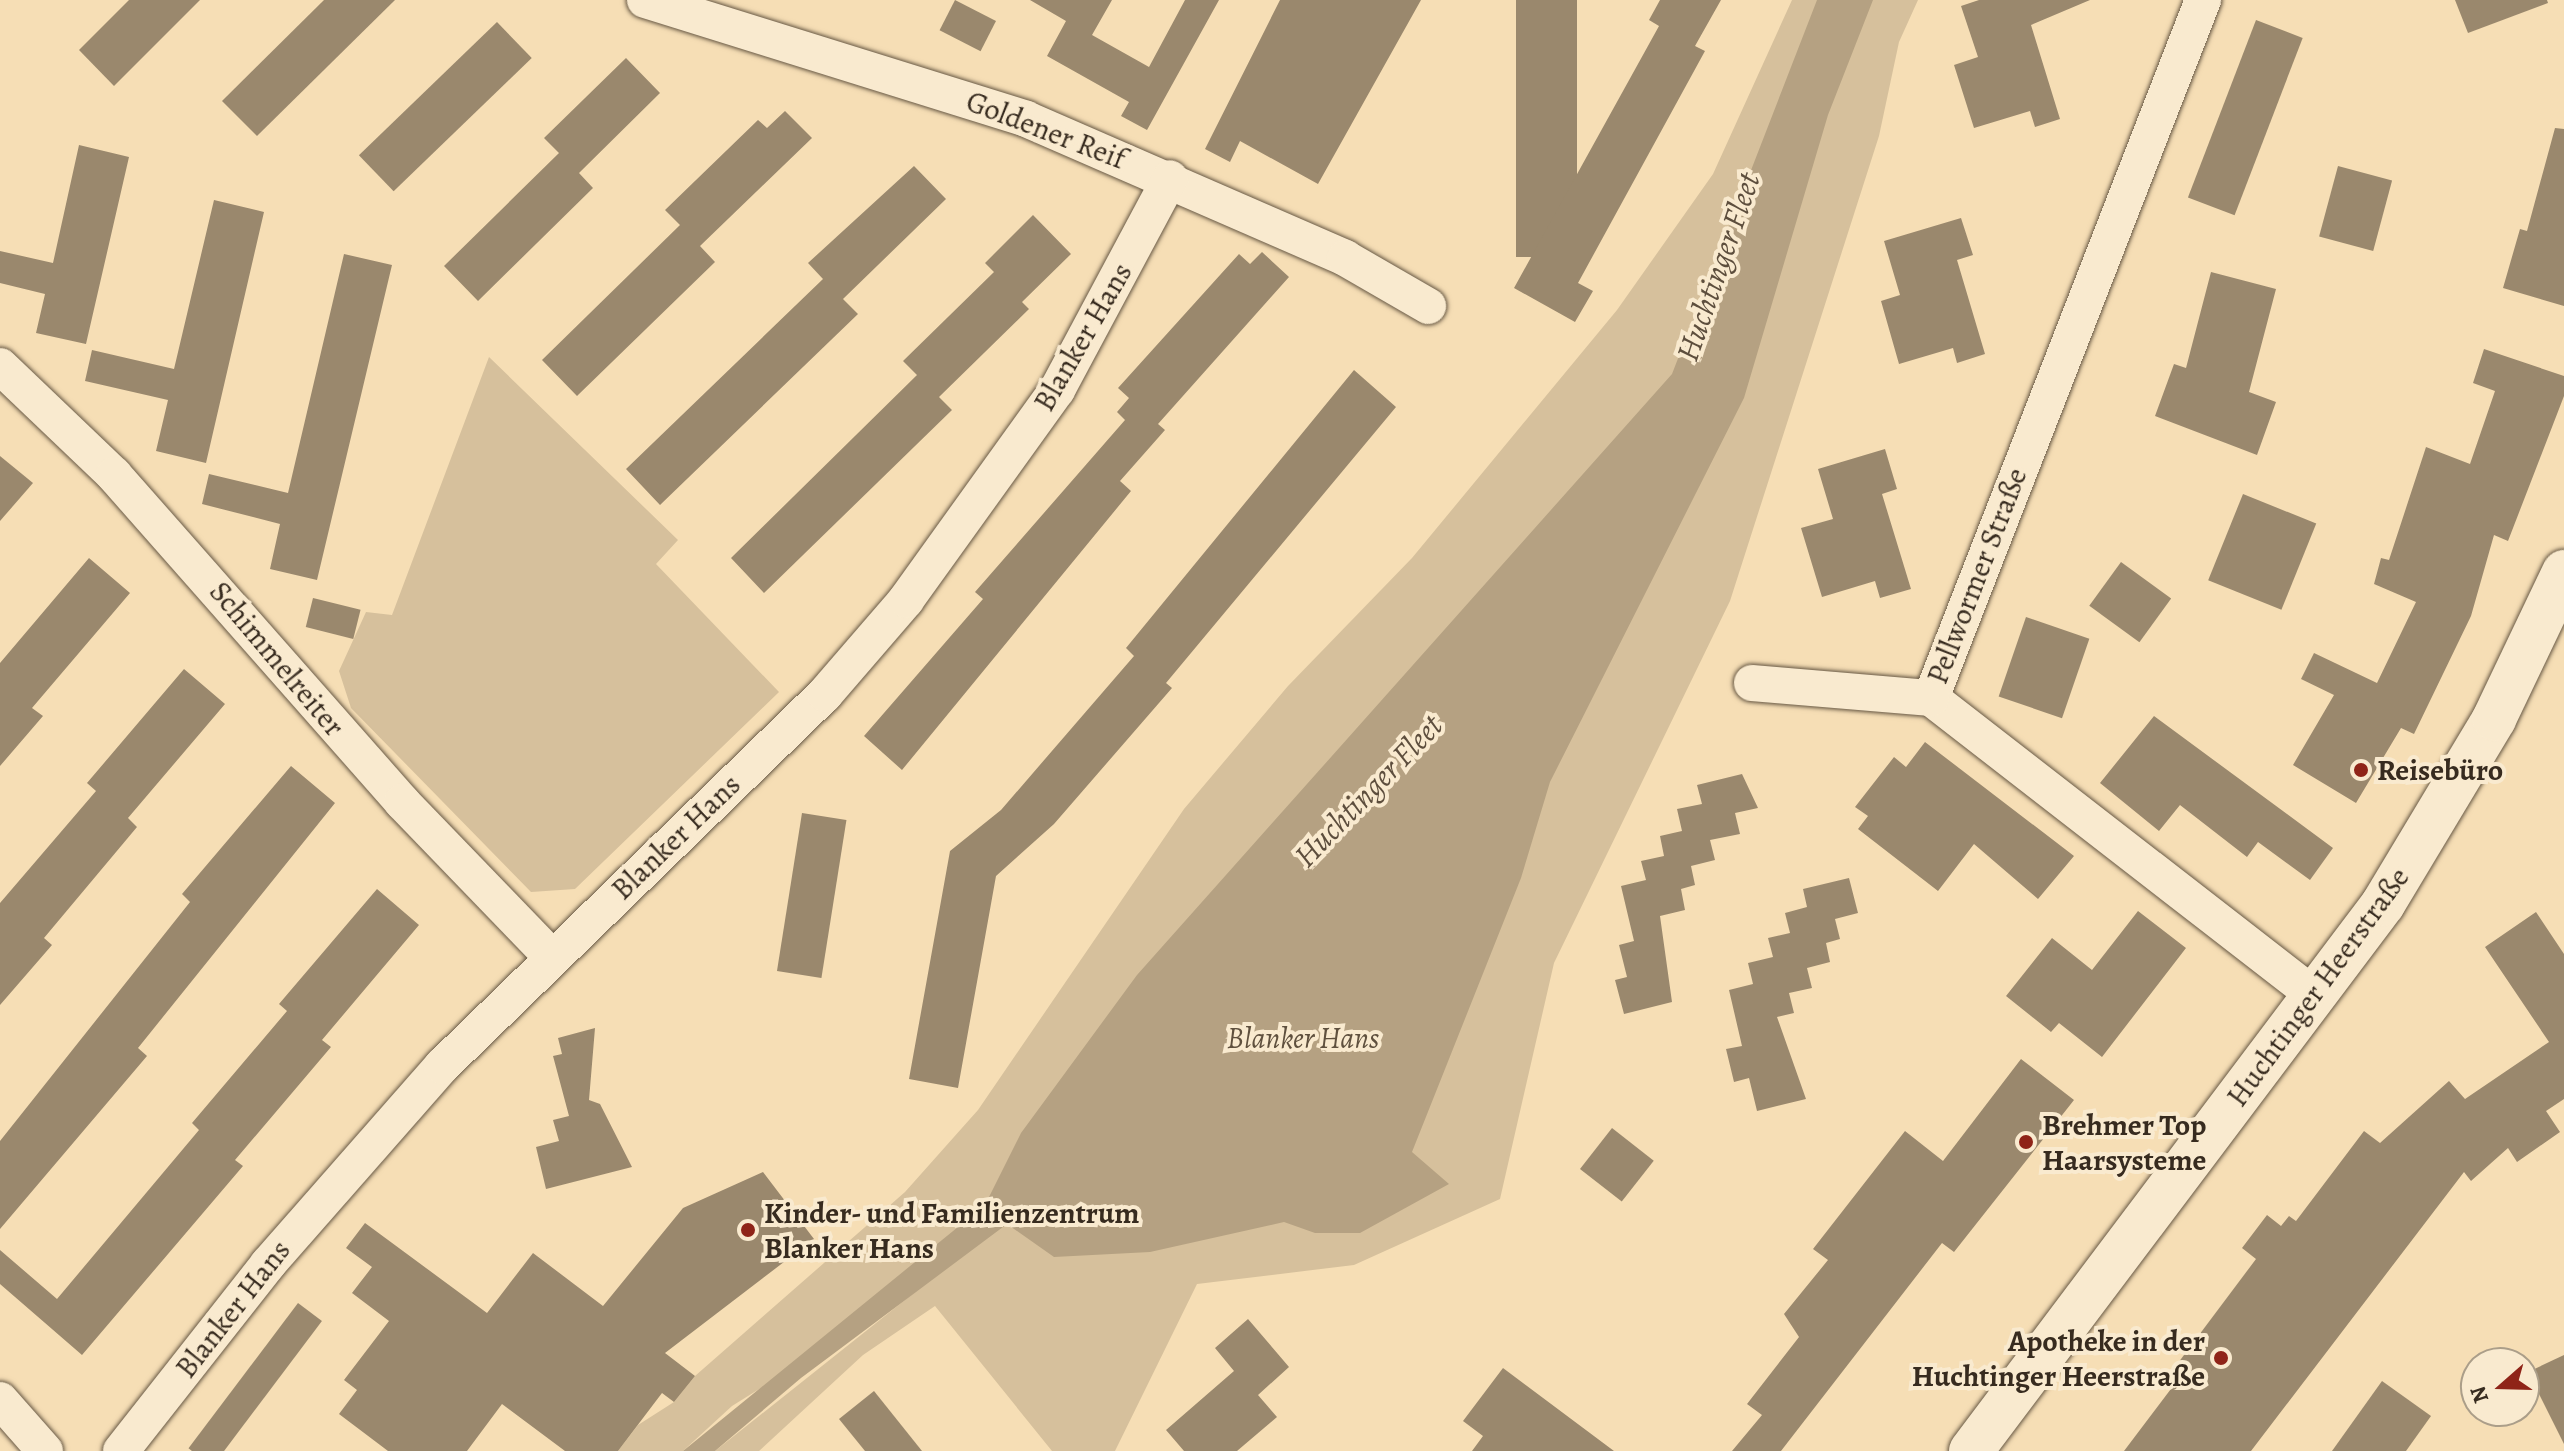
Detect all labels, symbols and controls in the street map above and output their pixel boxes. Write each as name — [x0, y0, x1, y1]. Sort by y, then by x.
street label: Goldener Reif — [961, 83, 1131, 177]
water label: Huchtinger Fleet — [1668, 168, 1768, 366]
street label: Blanker Hans — [1026, 256, 1140, 418]
street label: Pellwormer Straße — [1919, 463, 2035, 689]
street label: Schimmelreiter — [202, 574, 352, 744]
water label: Huchtinger Fleet — [1286, 707, 1450, 875]
place label: Reisebüro — [2377, 752, 2503, 788]
marker: Reisebüro — [2352, 761, 2370, 779]
street label: Blanker Hans — [604, 767, 748, 907]
street label: Huchtinger Heerstraße — [2219, 860, 2417, 1114]
park label: Blanker Hans — [1227, 1020, 1379, 1056]
place label: Brehmer Top Haarsysteme — [2042, 1107, 2206, 1178]
marker: Brehmer Top Haarsysteme — [2017, 1133, 2035, 1151]
place label: Kinder- und Familienzentrum Blanker Hans — [764, 1195, 1140, 1266]
marker: Kinder- und Familienzentrum Blanker Hans — [739, 1221, 757, 1239]
street label: Blanker Hans — [168, 1233, 298, 1385]
place label: Apotheke in der Huchtinger Heerstraße — [1912, 1323, 2205, 1394]
north arrow — [2460, 1347, 2540, 1427]
marker: Apotheke in der Huchtinger Heerstraße — [2212, 1349, 2230, 1367]
text: N — [2462, 1382, 2496, 1407]

